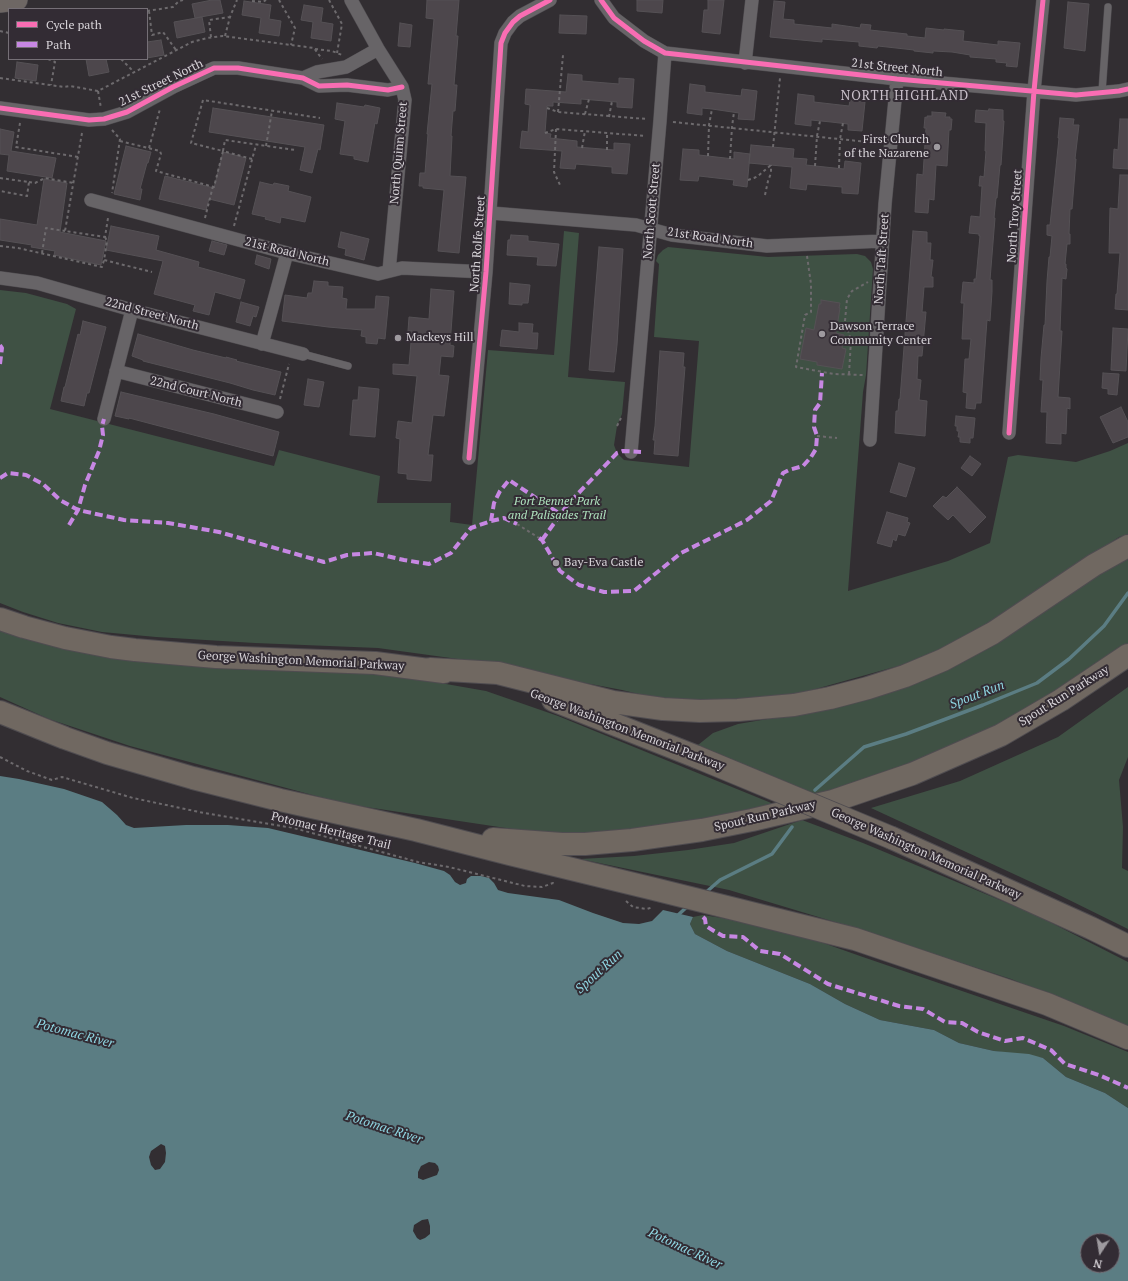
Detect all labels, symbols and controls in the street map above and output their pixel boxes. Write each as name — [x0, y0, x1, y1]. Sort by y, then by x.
legend — [8, 8, 148, 60]
text: Cycle path — [46, 17, 102, 32]
text: Path — [46, 37, 71, 52]
street label: 21st Street North — [117, 56, 205, 110]
street label: 21st Street North — [851, 56, 943, 80]
district label: NORTH HIGHLAND — [841, 88, 969, 104]
street label: North Quinn Street — [387, 101, 411, 205]
place label: First Church of the Nazarene — [844, 133, 929, 161]
marker: First Church of the Nazarene — [932, 142, 942, 152]
street label: North Scott Street — [641, 162, 663, 260]
street label: North Troy Street — [1005, 169, 1025, 263]
street label: North Rolfe Street — [467, 195, 489, 293]
street label: North Taft Street — [872, 213, 892, 305]
street label: 21st Road North — [666, 225, 754, 251]
street label: 21st Road North — [243, 235, 331, 269]
street label: 22nd Street North — [104, 295, 200, 333]
place label: Dawson Terrace Community Center — [830, 320, 932, 348]
marker: Dawson Terrace Community Center — [817, 329, 827, 339]
place label: Mackeys Hill — [406, 331, 474, 345]
marker: Mackeys Hill — [393, 333, 403, 343]
street label: 22nd Court North — [149, 374, 243, 410]
park label: Fort Bennet Park and Palisades Trail — [508, 495, 606, 523]
place label: Bay-Eva Castle — [564, 556, 644, 570]
marker: Bay-Eva Castle — [551, 558, 561, 568]
street label: George Washington Memorial Parkway — [197, 648, 405, 674]
street label: Spout Run Parkway — [1016, 662, 1112, 730]
water label: Spout Run — [947, 677, 1007, 713]
street label: George Washington Memorial Parkway — [528, 686, 726, 774]
street label: Spout Run Parkway — [713, 797, 817, 835]
street label: George Washington Memorial Parkway — [829, 805, 1023, 903]
street label: Potomac Heritage Trail — [270, 809, 392, 853]
water label: Spout Run — [572, 947, 626, 997]
water label: Potomac River — [35, 1016, 115, 1052]
water label: Potomac River — [344, 1108, 424, 1148]
water label: Potomac River — [646, 1225, 724, 1273]
north arrow — [1080, 1233, 1120, 1273]
text: N — [1092, 1256, 1103, 1271]

